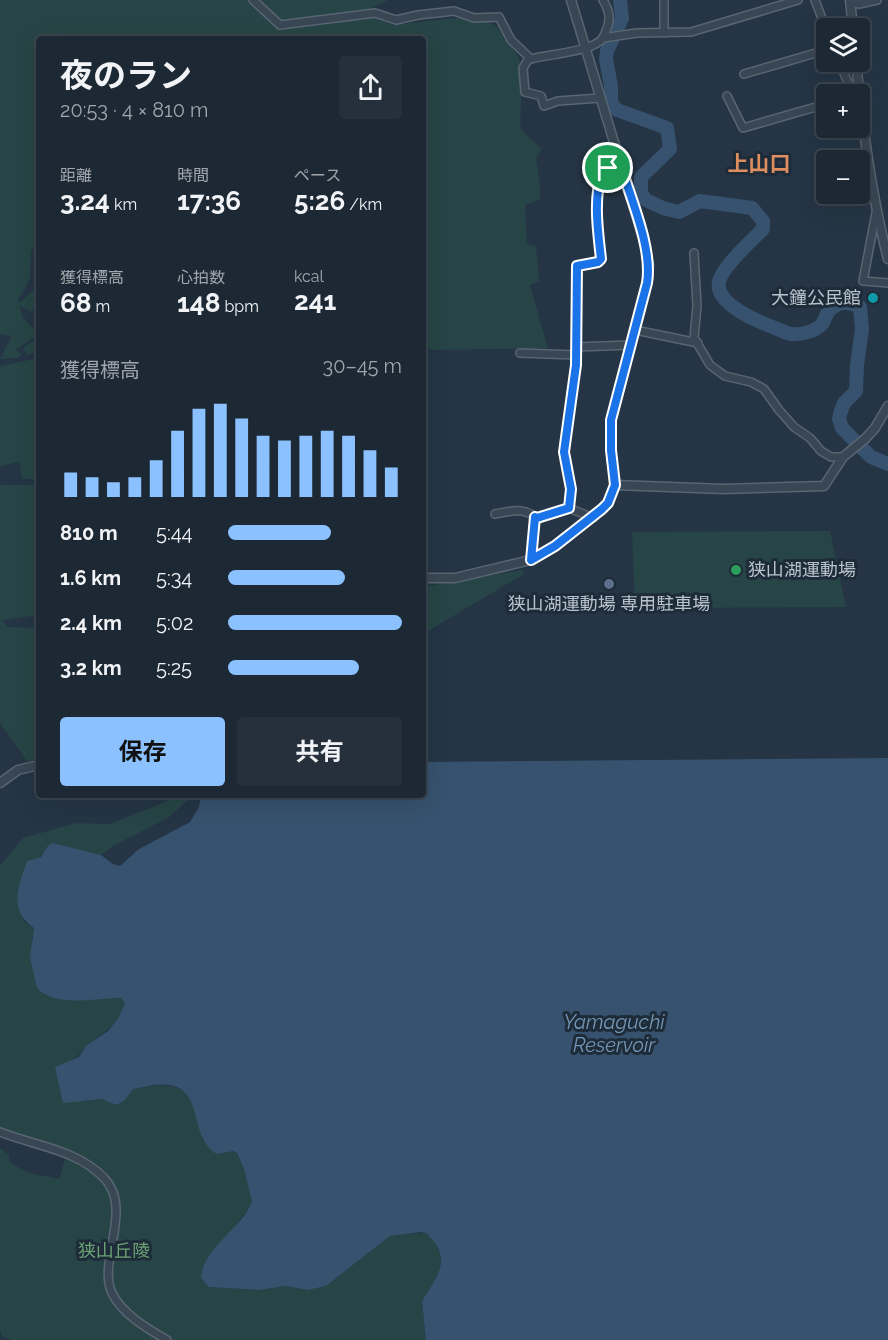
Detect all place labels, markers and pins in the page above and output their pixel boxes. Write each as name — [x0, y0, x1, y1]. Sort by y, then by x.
pin — [582, 142, 633, 193]
place label: 大鐘公民館 — [771, 287, 861, 308]
marker: 大鐘公民館 — [866, 291, 880, 305]
place label: 狭山湖運動場 — [748, 559, 856, 580]
marker: 狭山湖運動場 — [729, 563, 743, 577]
marker: 狭山湖運動場 専用駐車場 — [602, 577, 616, 591]
place label: 狭山湖運動場 専用駐車場 — [508, 593, 710, 614]

